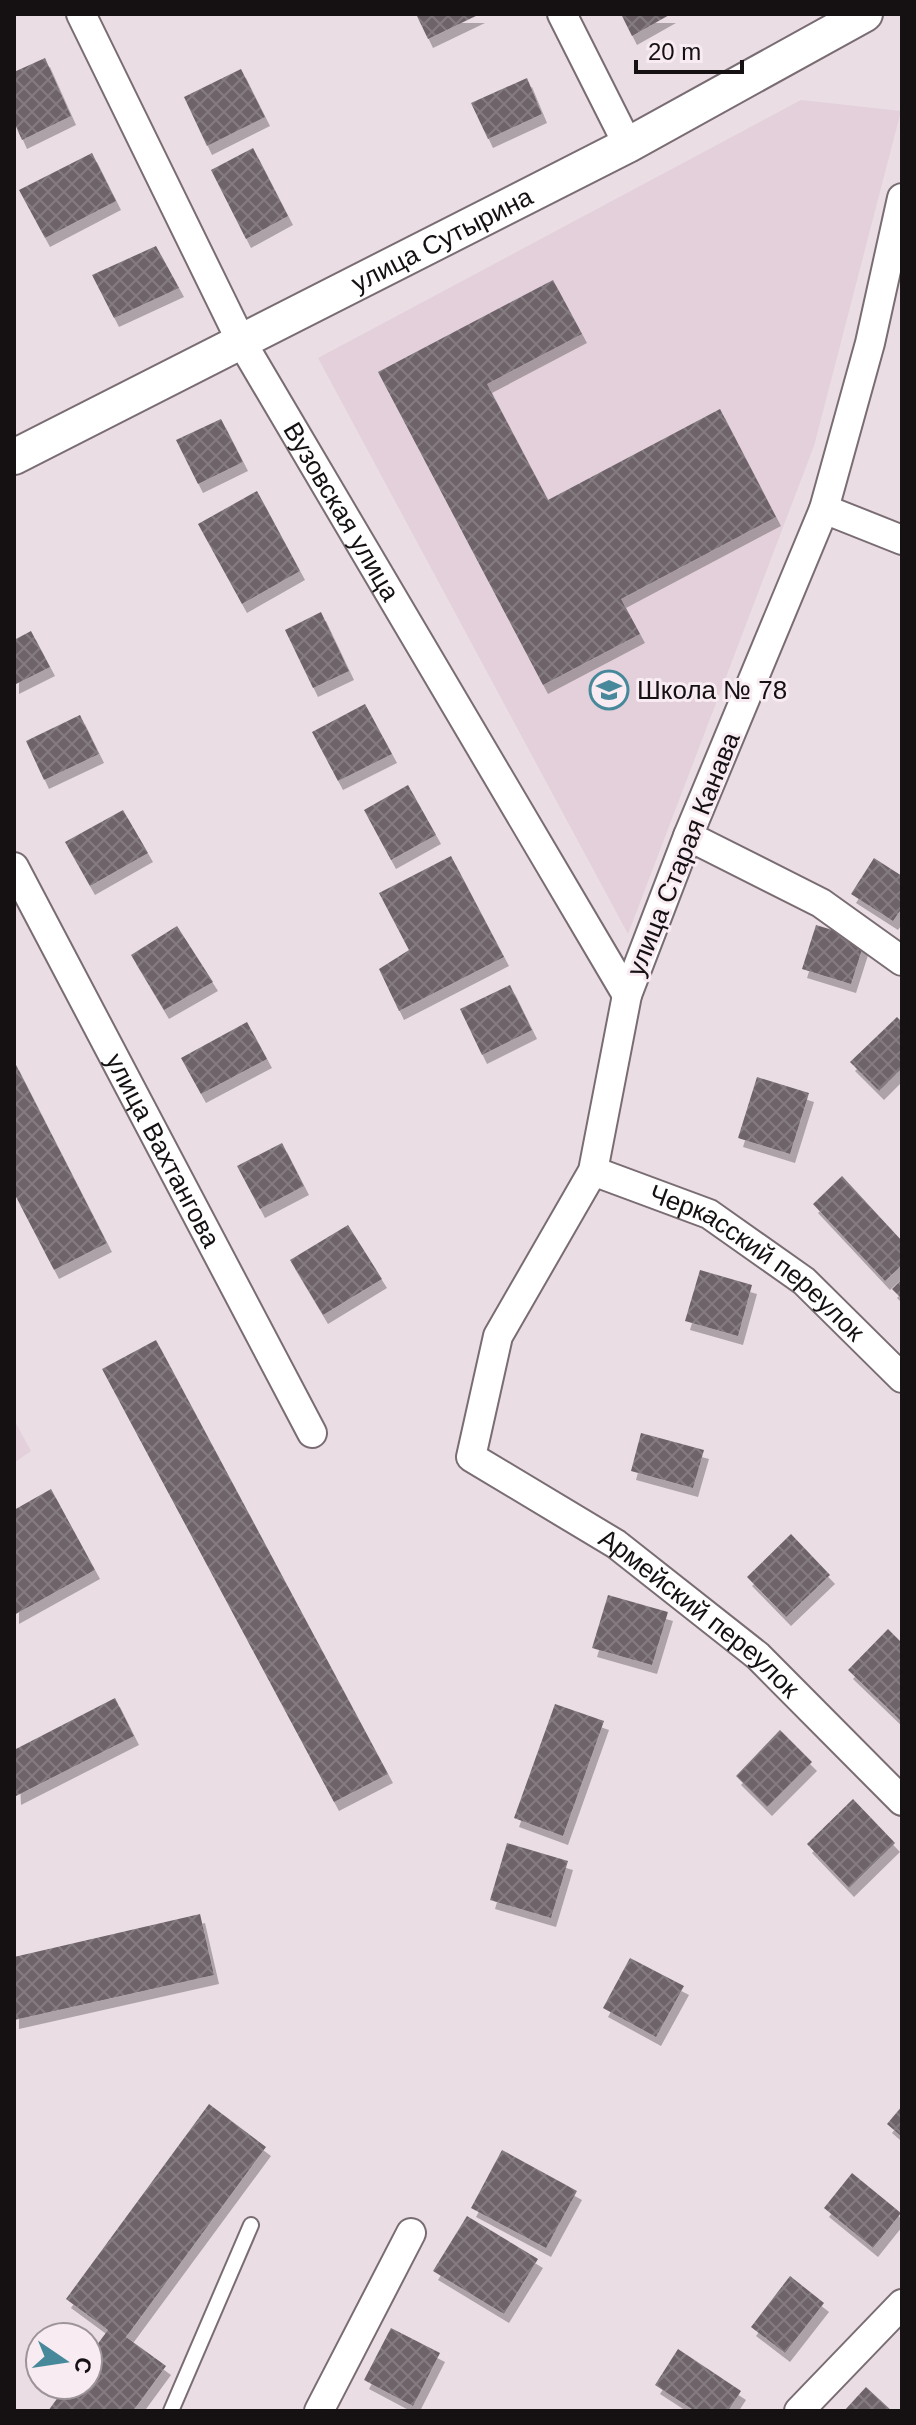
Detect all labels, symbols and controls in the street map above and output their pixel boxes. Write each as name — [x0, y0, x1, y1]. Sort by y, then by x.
scale bar — [636, 24, 742, 74]
text: 20 m — [648, 38, 701, 65]
street label: улица Сутырина — [346, 181, 538, 298]
street label: Вузовская улица — [277, 417, 406, 607]
school or university icon: Школа № 78 — [588, 669, 630, 711]
place label: Школа № 78 — [637, 675, 787, 705]
street label: улица Старая Канава — [620, 727, 746, 980]
street label: улица Вахтангова — [100, 1048, 227, 1253]
street label: Черкасский переулок — [645, 1178, 871, 1347]
street label: Армейский переулок — [594, 1522, 806, 1704]
north arrow — [24, 2321, 104, 2401]
text: С — [69, 2355, 97, 2376]

